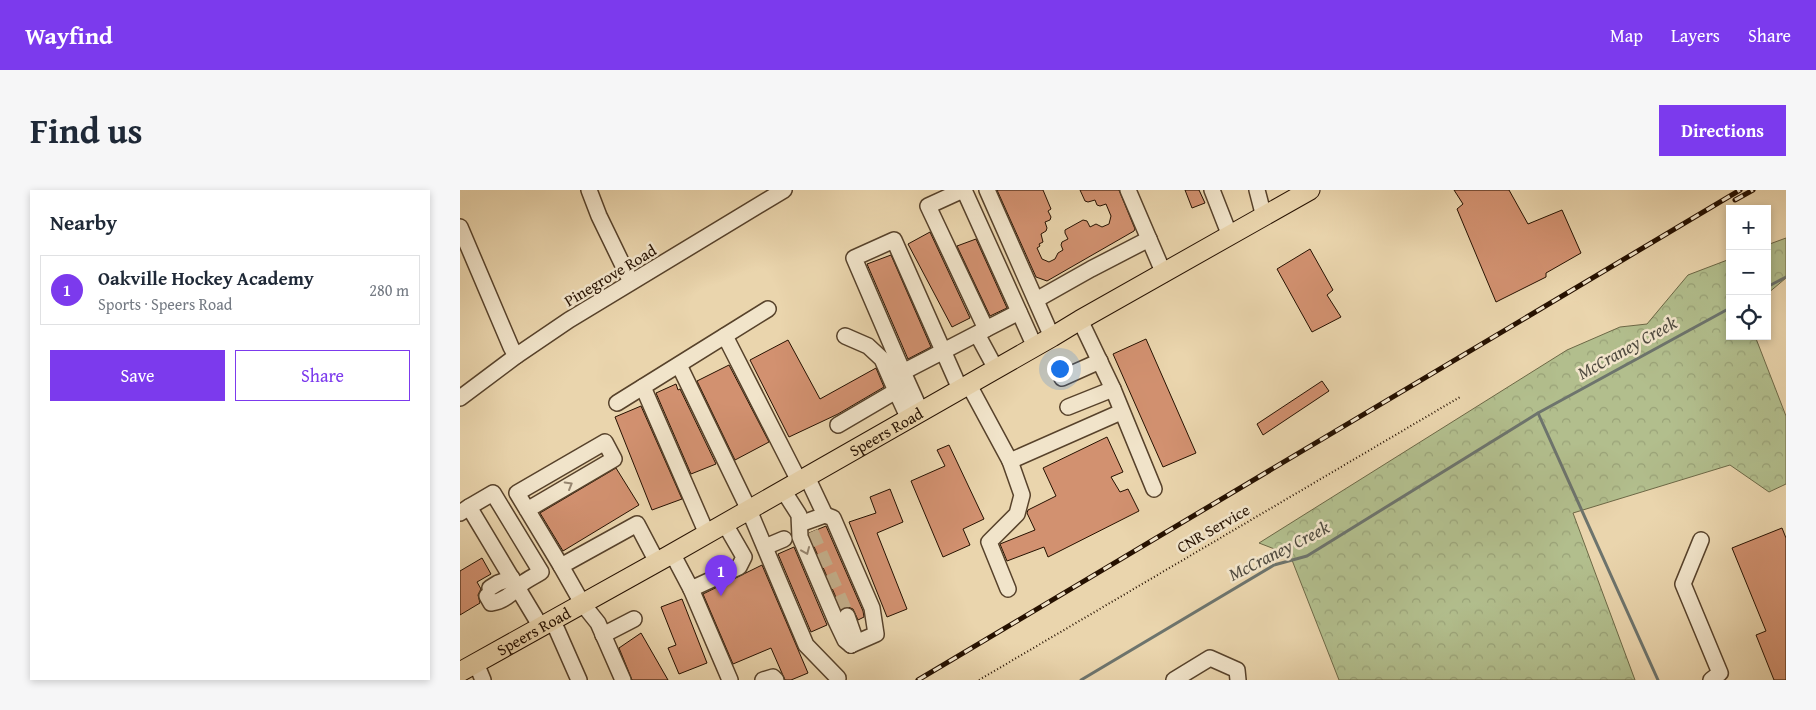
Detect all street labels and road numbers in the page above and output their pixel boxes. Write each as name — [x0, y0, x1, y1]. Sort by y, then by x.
street label: Pinegrove Road — [559, 238, 661, 312]
street label: Speers Road — [845, 401, 928, 462]
street label: CNR Service — [1172, 497, 1254, 559]
street label: Speers Road — [492, 601, 575, 661]

